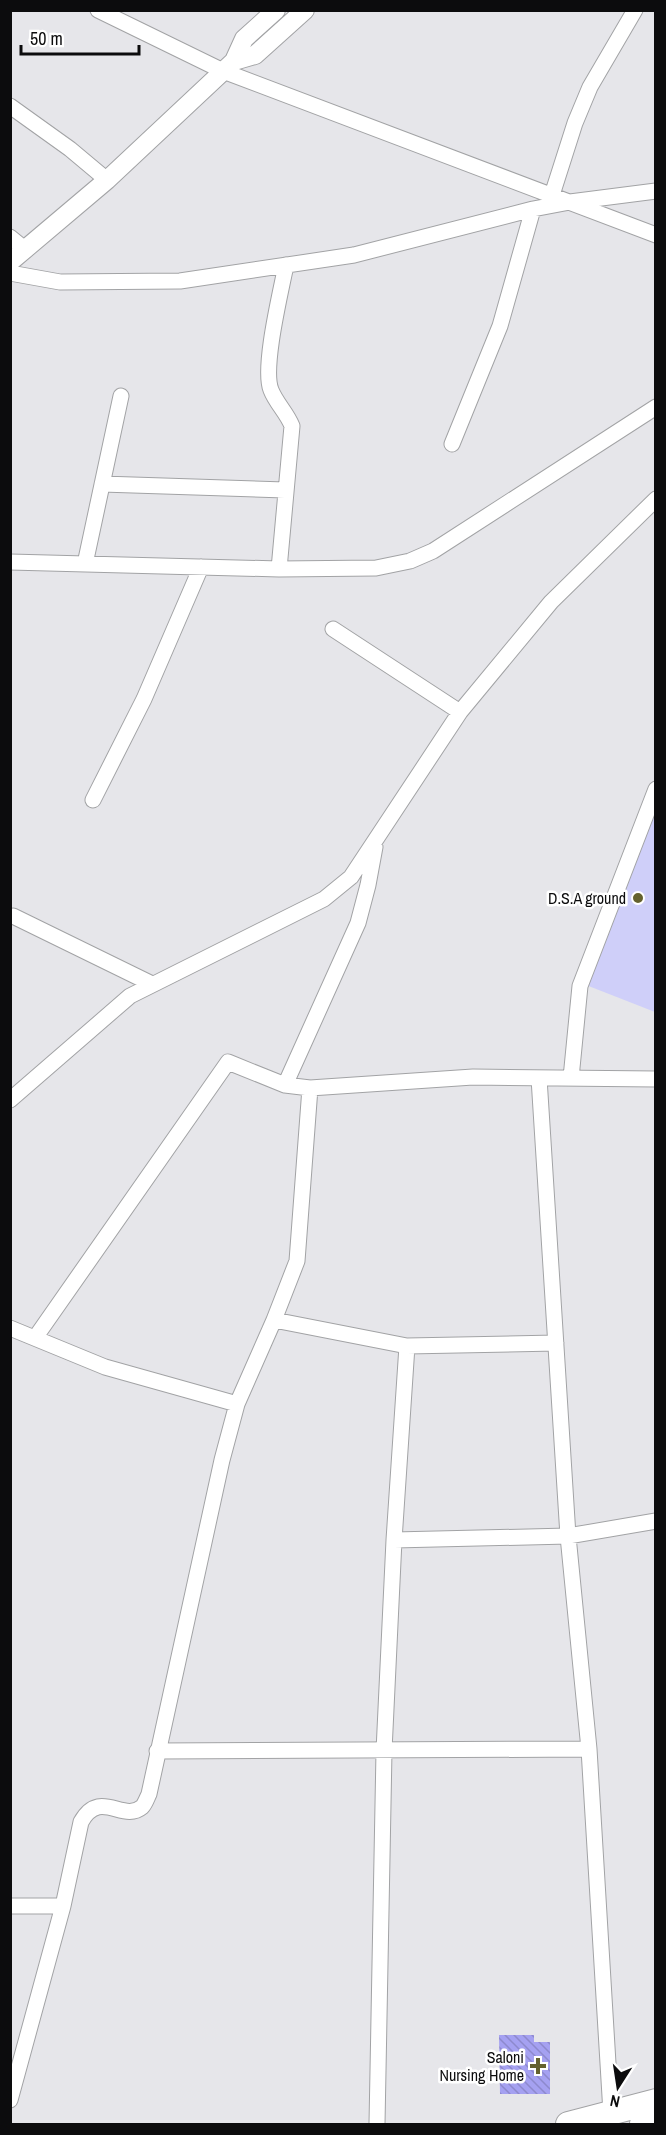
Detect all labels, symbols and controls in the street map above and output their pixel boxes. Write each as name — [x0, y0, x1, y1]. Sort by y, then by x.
scale bar — [21, 18, 140, 56]
text: 50 m — [30, 26, 63, 51]
place label: D.S.A ground — [548, 887, 626, 909]
marker: D.S.A ground — [631, 891, 645, 905]
place label: Saloni Nursing Home — [439, 2046, 524, 2086]
marker: Saloni Nursing Home — [529, 2057, 547, 2075]
north arrow — [588, 2057, 648, 2117]
text: N — [608, 2090, 622, 2113]

